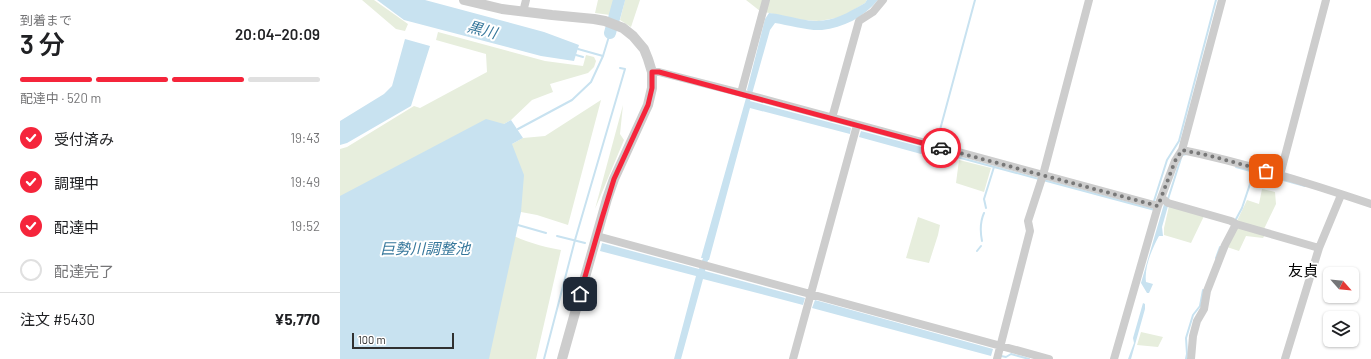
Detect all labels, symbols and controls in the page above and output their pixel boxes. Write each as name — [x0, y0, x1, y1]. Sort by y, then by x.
text: 到着まで — [20, 12, 72, 28]
water label: 黒川 — [465, 16, 501, 42]
text: 20:04–20:09 — [235, 25, 320, 43]
text: 3 分 — [20, 28, 65, 59]
text: 配達中 · 520 m — [20, 90, 101, 106]
icon: check — [20, 127, 42, 149]
courier — [921, 128, 961, 168]
text: 受付済み — [54, 130, 114, 148]
text: 19:43 — [290, 130, 320, 146]
icon: car — [930, 137, 952, 159]
pin — [1249, 154, 1283, 188]
icon: bag — [1255, 160, 1277, 182]
icon: check — [20, 171, 42, 193]
text: 調理中 — [54, 174, 99, 192]
text: 19:49 — [290, 174, 320, 190]
icon: check — [20, 215, 42, 237]
text: 配達中 — [54, 218, 99, 236]
text: 19:52 — [291, 218, 320, 234]
water label: 巨勢川調整池 — [380, 239, 472, 257]
district label: 友貞 — [1288, 261, 1318, 279]
text: 配達完了 — [54, 262, 114, 280]
north arrow — [1323, 267, 1359, 303]
map controls — [1323, 267, 1359, 347]
pin — [563, 277, 597, 311]
icon: home — [569, 283, 591, 305]
text: 注文 #5430 — [20, 310, 95, 328]
text: ¥5,770 — [274, 310, 320, 328]
button: layers — [1323, 311, 1359, 347]
scale bar — [352, 331, 454, 350]
text: 100 m — [358, 333, 386, 346]

